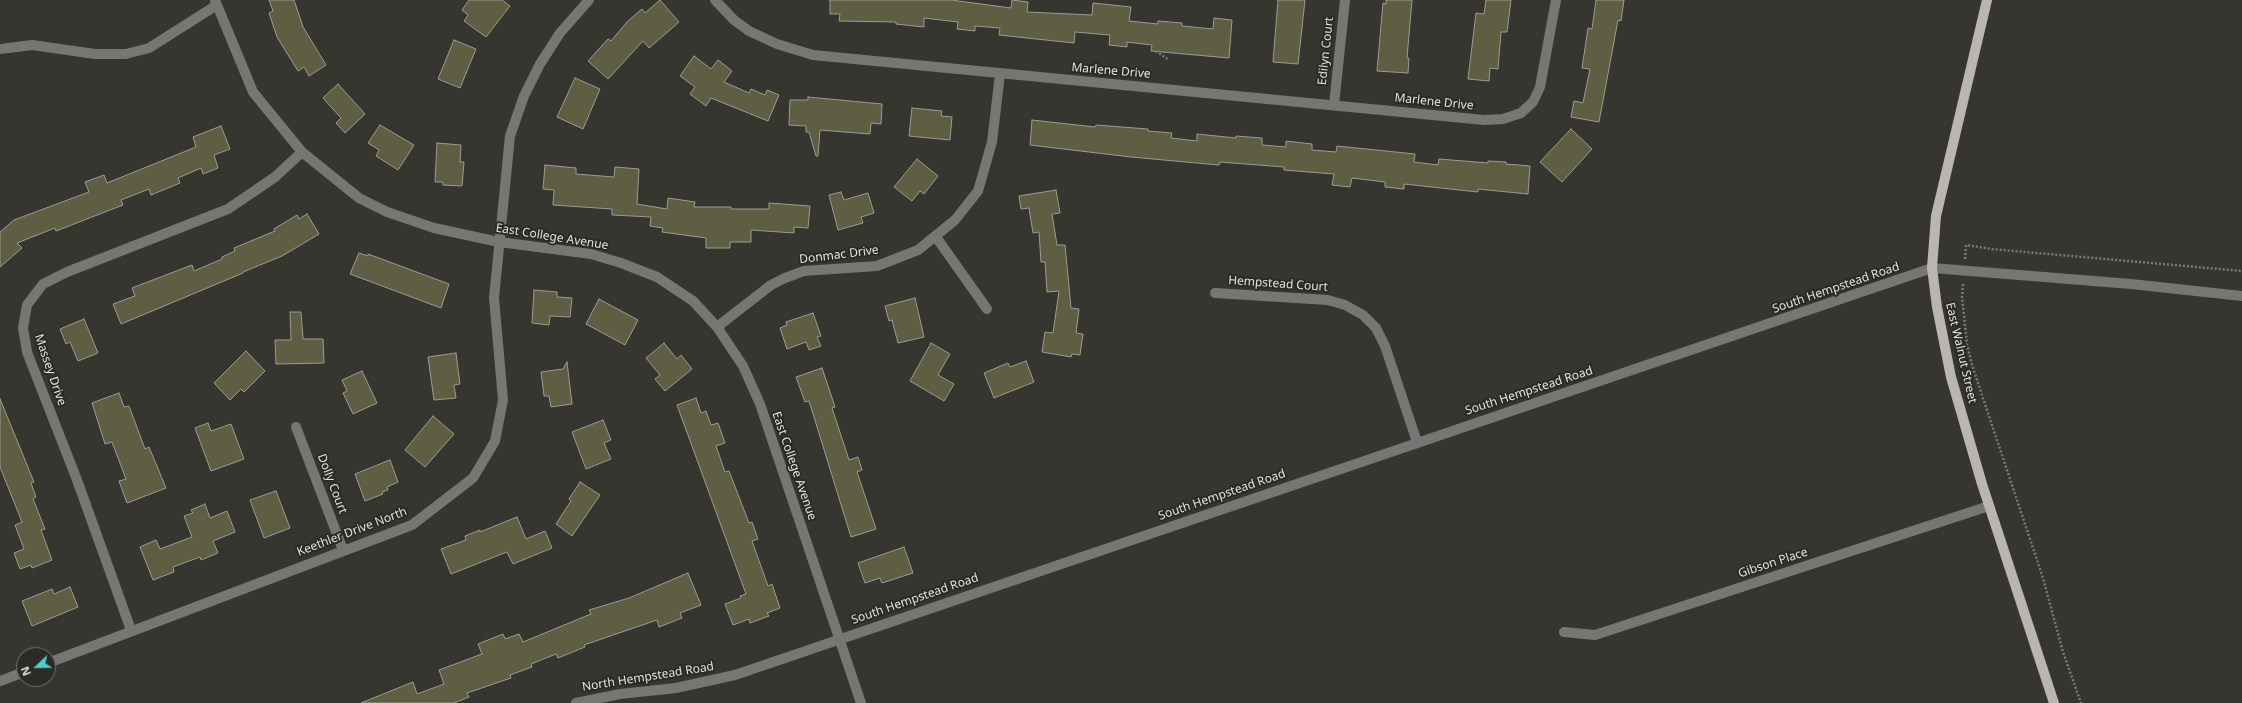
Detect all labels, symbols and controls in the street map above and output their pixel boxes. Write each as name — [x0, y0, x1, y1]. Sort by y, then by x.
street label: Edilyn Court — [1315, 16, 1337, 86]
street label: Marlene Drive — [1071, 60, 1151, 82]
street label: Marlene Drive — [1394, 91, 1474, 113]
street label: East College Avenue — [495, 221, 609, 253]
street label: Donmac Drive — [798, 243, 880, 267]
street label: South Hempstead Road — [1771, 259, 1901, 317]
street label: Hempstead Court — [1228, 273, 1328, 295]
street label: East Walnut Street — [1942, 301, 1980, 405]
street label: Massey Drive — [31, 332, 69, 408]
street label: South Hempstead Road — [1463, 364, 1595, 418]
street label: East College Avenue — [769, 410, 819, 522]
street label: Dolly Court — [314, 452, 350, 516]
street label: South Hempstead Road — [1157, 466, 1287, 524]
street label: Keethler Drive North — [295, 504, 409, 560]
street label: Gibson Place — [1736, 545, 1810, 581]
street label: South Hempstead Road — [850, 570, 980, 628]
north arrow — [16, 647, 56, 687]
street label: North Hempstead Road — [581, 659, 715, 695]
text: N — [17, 664, 34, 678]

